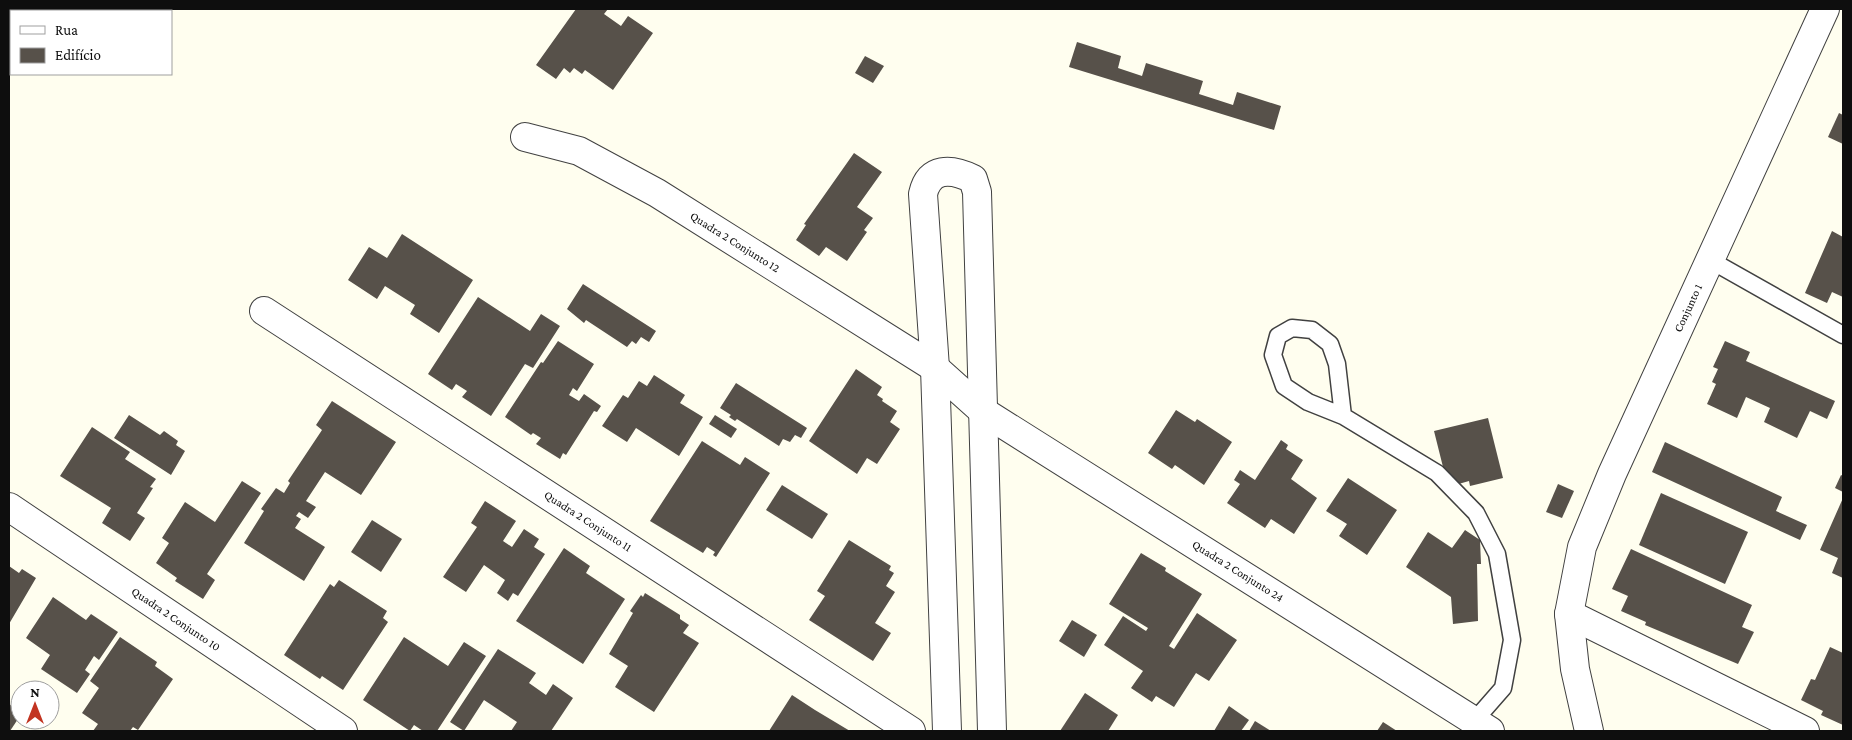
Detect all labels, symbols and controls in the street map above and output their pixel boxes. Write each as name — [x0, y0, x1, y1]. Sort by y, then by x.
legend — [10, 10, 172, 75]
text: Rua — [55, 22, 78, 38]
text: Edifício — [55, 47, 101, 63]
street label: Quadra 2 Conjunto 12 — [688, 209, 783, 275]
street label: Conjunto 1 — [1671, 282, 1705, 334]
street label: Quadra 2 Conjunto 11 — [542, 488, 634, 554]
street label: Quadra 2 Conjunto 24 — [1190, 537, 1286, 605]
street label: Quadra 2 Conjunto 10 — [129, 584, 223, 654]
north arrow — [10, 680, 60, 730]
text: N — [30, 684, 40, 700]

